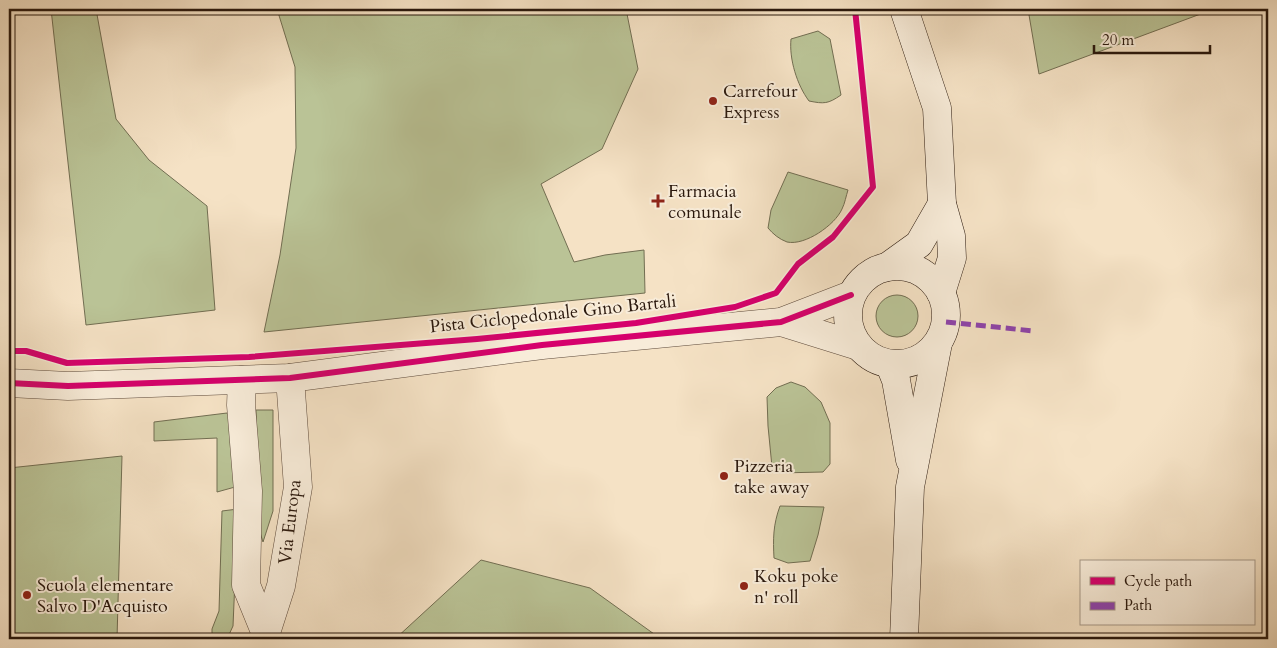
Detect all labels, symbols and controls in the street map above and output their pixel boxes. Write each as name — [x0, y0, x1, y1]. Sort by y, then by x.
scale bar — [1094, 22, 1211, 54]
text: 20 m — [1102, 30, 1134, 50]
place label: Carrefour Express — [723, 79, 798, 125]
marker: Carrefour Express — [707, 95, 719, 107]
place label: Farmacia comunale — [668, 179, 742, 225]
marker: Farmacia comunale — [652, 195, 664, 207]
street label: Pista Ciclopedonale Gino Bartali — [428, 289, 678, 339]
place label: Pizzeria take away — [734, 454, 810, 500]
marker: Pizzeria take away — [718, 470, 730, 482]
street label: Via Europa — [272, 478, 308, 566]
legend — [1080, 560, 1254, 626]
place label: Koku poke n' roll — [754, 564, 839, 610]
text: Cycle path — [1124, 571, 1193, 591]
place label: Scuola elementare Salvo D'Acquisto — [37, 573, 174, 619]
marker: Koku poke n' roll — [738, 580, 750, 592]
marker: Scuola elementare Salvo D'Acquisto — [21, 589, 33, 601]
text: Path — [1124, 595, 1153, 615]

